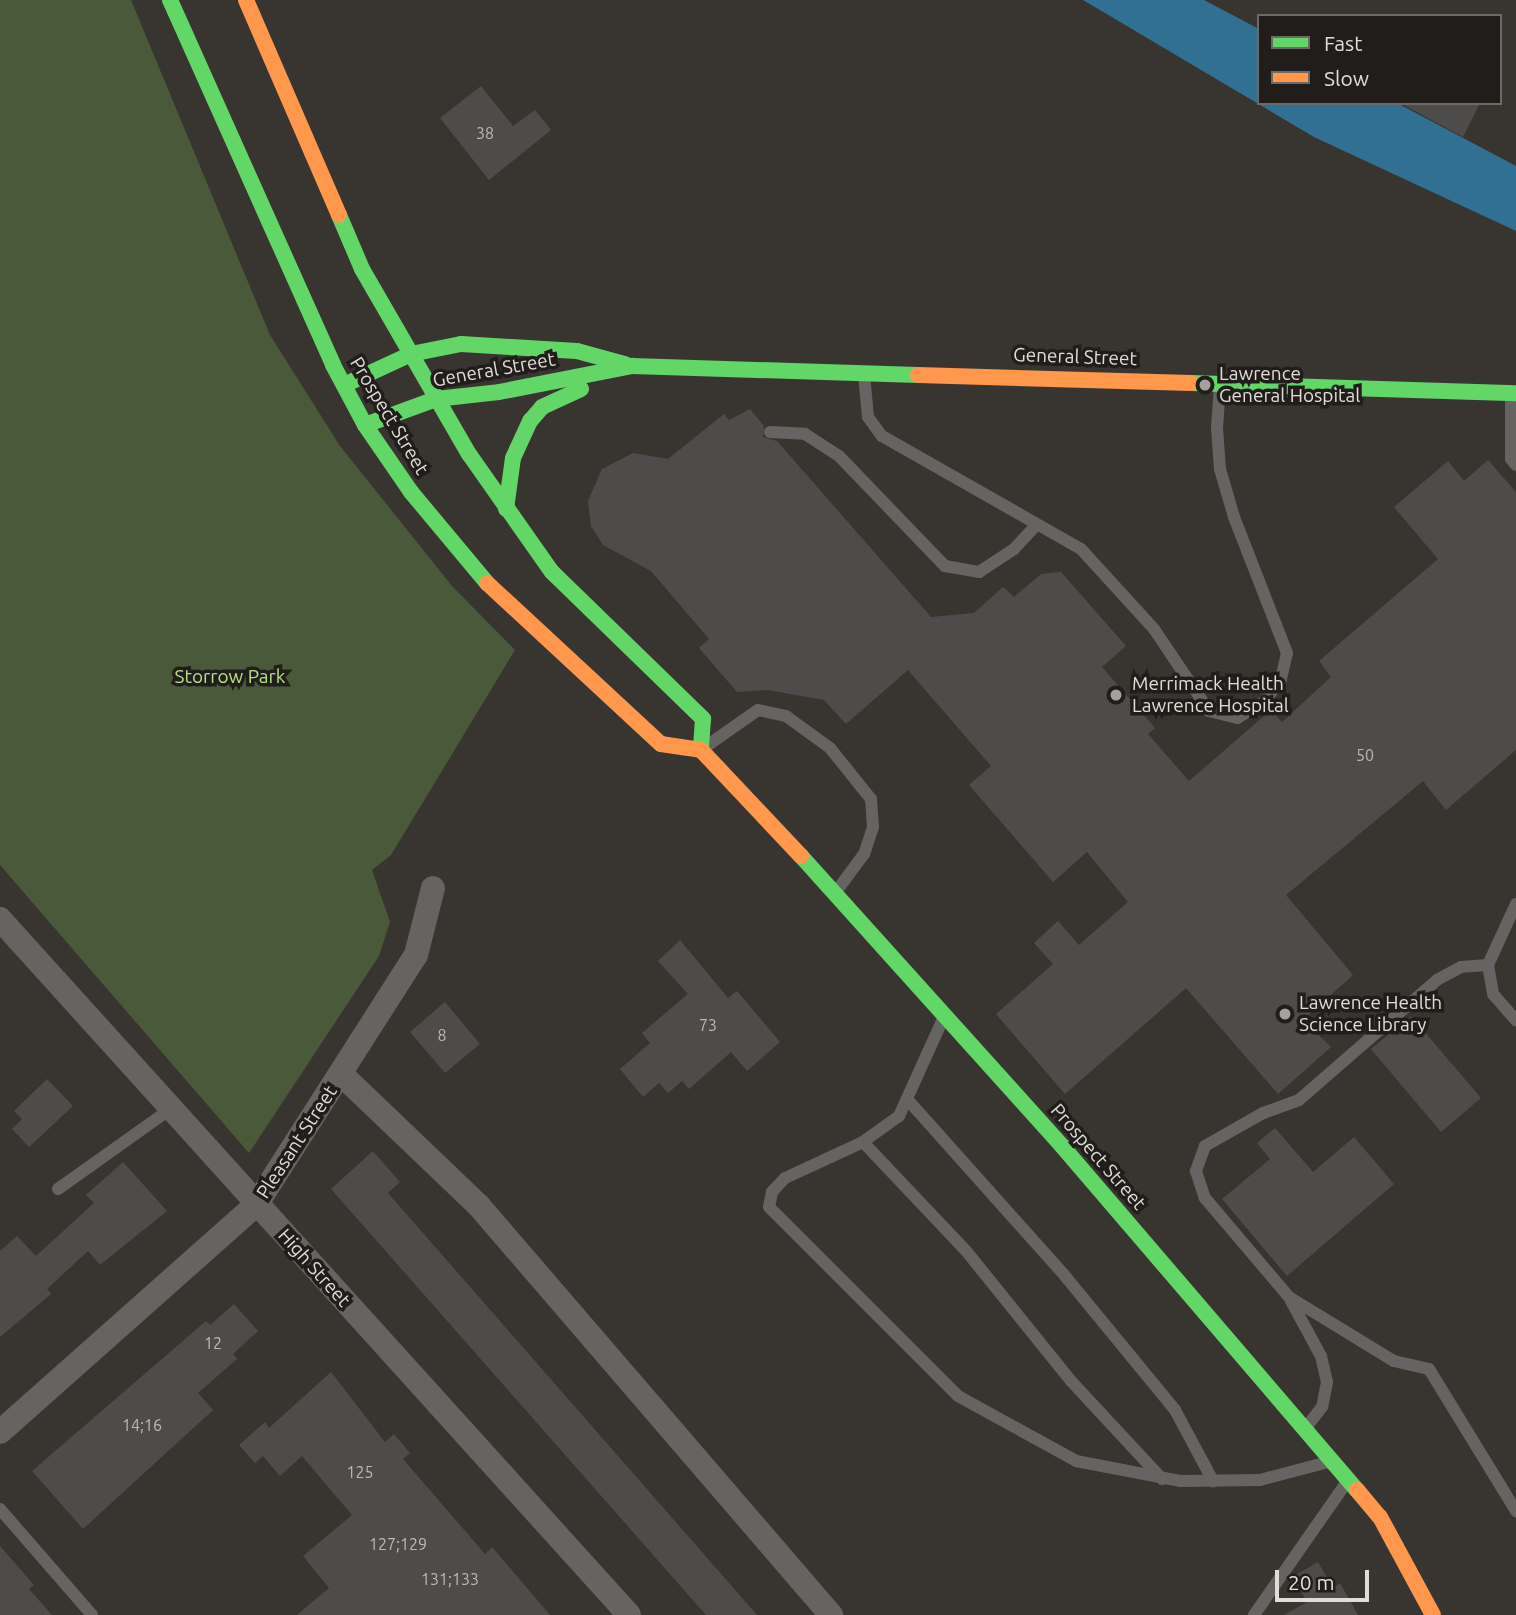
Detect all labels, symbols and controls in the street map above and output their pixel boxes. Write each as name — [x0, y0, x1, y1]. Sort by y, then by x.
legend — [1257, 14, 1502, 105]
text: Fast — [1324, 31, 1362, 55]
text: Slow — [1324, 66, 1369, 90]
house number: 38 — [476, 123, 494, 143]
street label: General Street — [1013, 343, 1137, 371]
street label: General Street — [431, 348, 557, 392]
street label: Prospect Street — [345, 353, 433, 479]
place label: Lawrence General Hospital — [1219, 363, 1360, 407]
marker: Lawrence General Hospital — [1197, 377, 1213, 393]
park label: Storrow Park — [175, 666, 285, 688]
place label: Merrimack Health Lawrence Hospital — [1132, 673, 1289, 717]
marker: Merrimack Health Lawrence Hospital — [1106, 685, 1126, 705]
house number: 50 — [1356, 745, 1374, 765]
place label: Lawrence Health Science Library — [1299, 992, 1442, 1036]
marker: Lawrence Health Science Library — [1277, 1006, 1293, 1022]
house number: 73 — [699, 1015, 717, 1035]
house number: 8 — [437, 1025, 447, 1045]
street label: Pleasant Street — [252, 1081, 342, 1203]
street label: Prospect Street — [1046, 1099, 1150, 1215]
street label: High Street — [273, 1224, 355, 1312]
house number: 12 — [204, 1333, 222, 1353]
house number: 14;16 — [122, 1415, 162, 1435]
house number: 125 — [346, 1462, 374, 1482]
house number: 127;129 — [369, 1534, 427, 1554]
scale bar — [1278, 1556, 1372, 1600]
house number: 131;133 — [421, 1569, 479, 1589]
text: 20 m — [1288, 1570, 1335, 1594]

